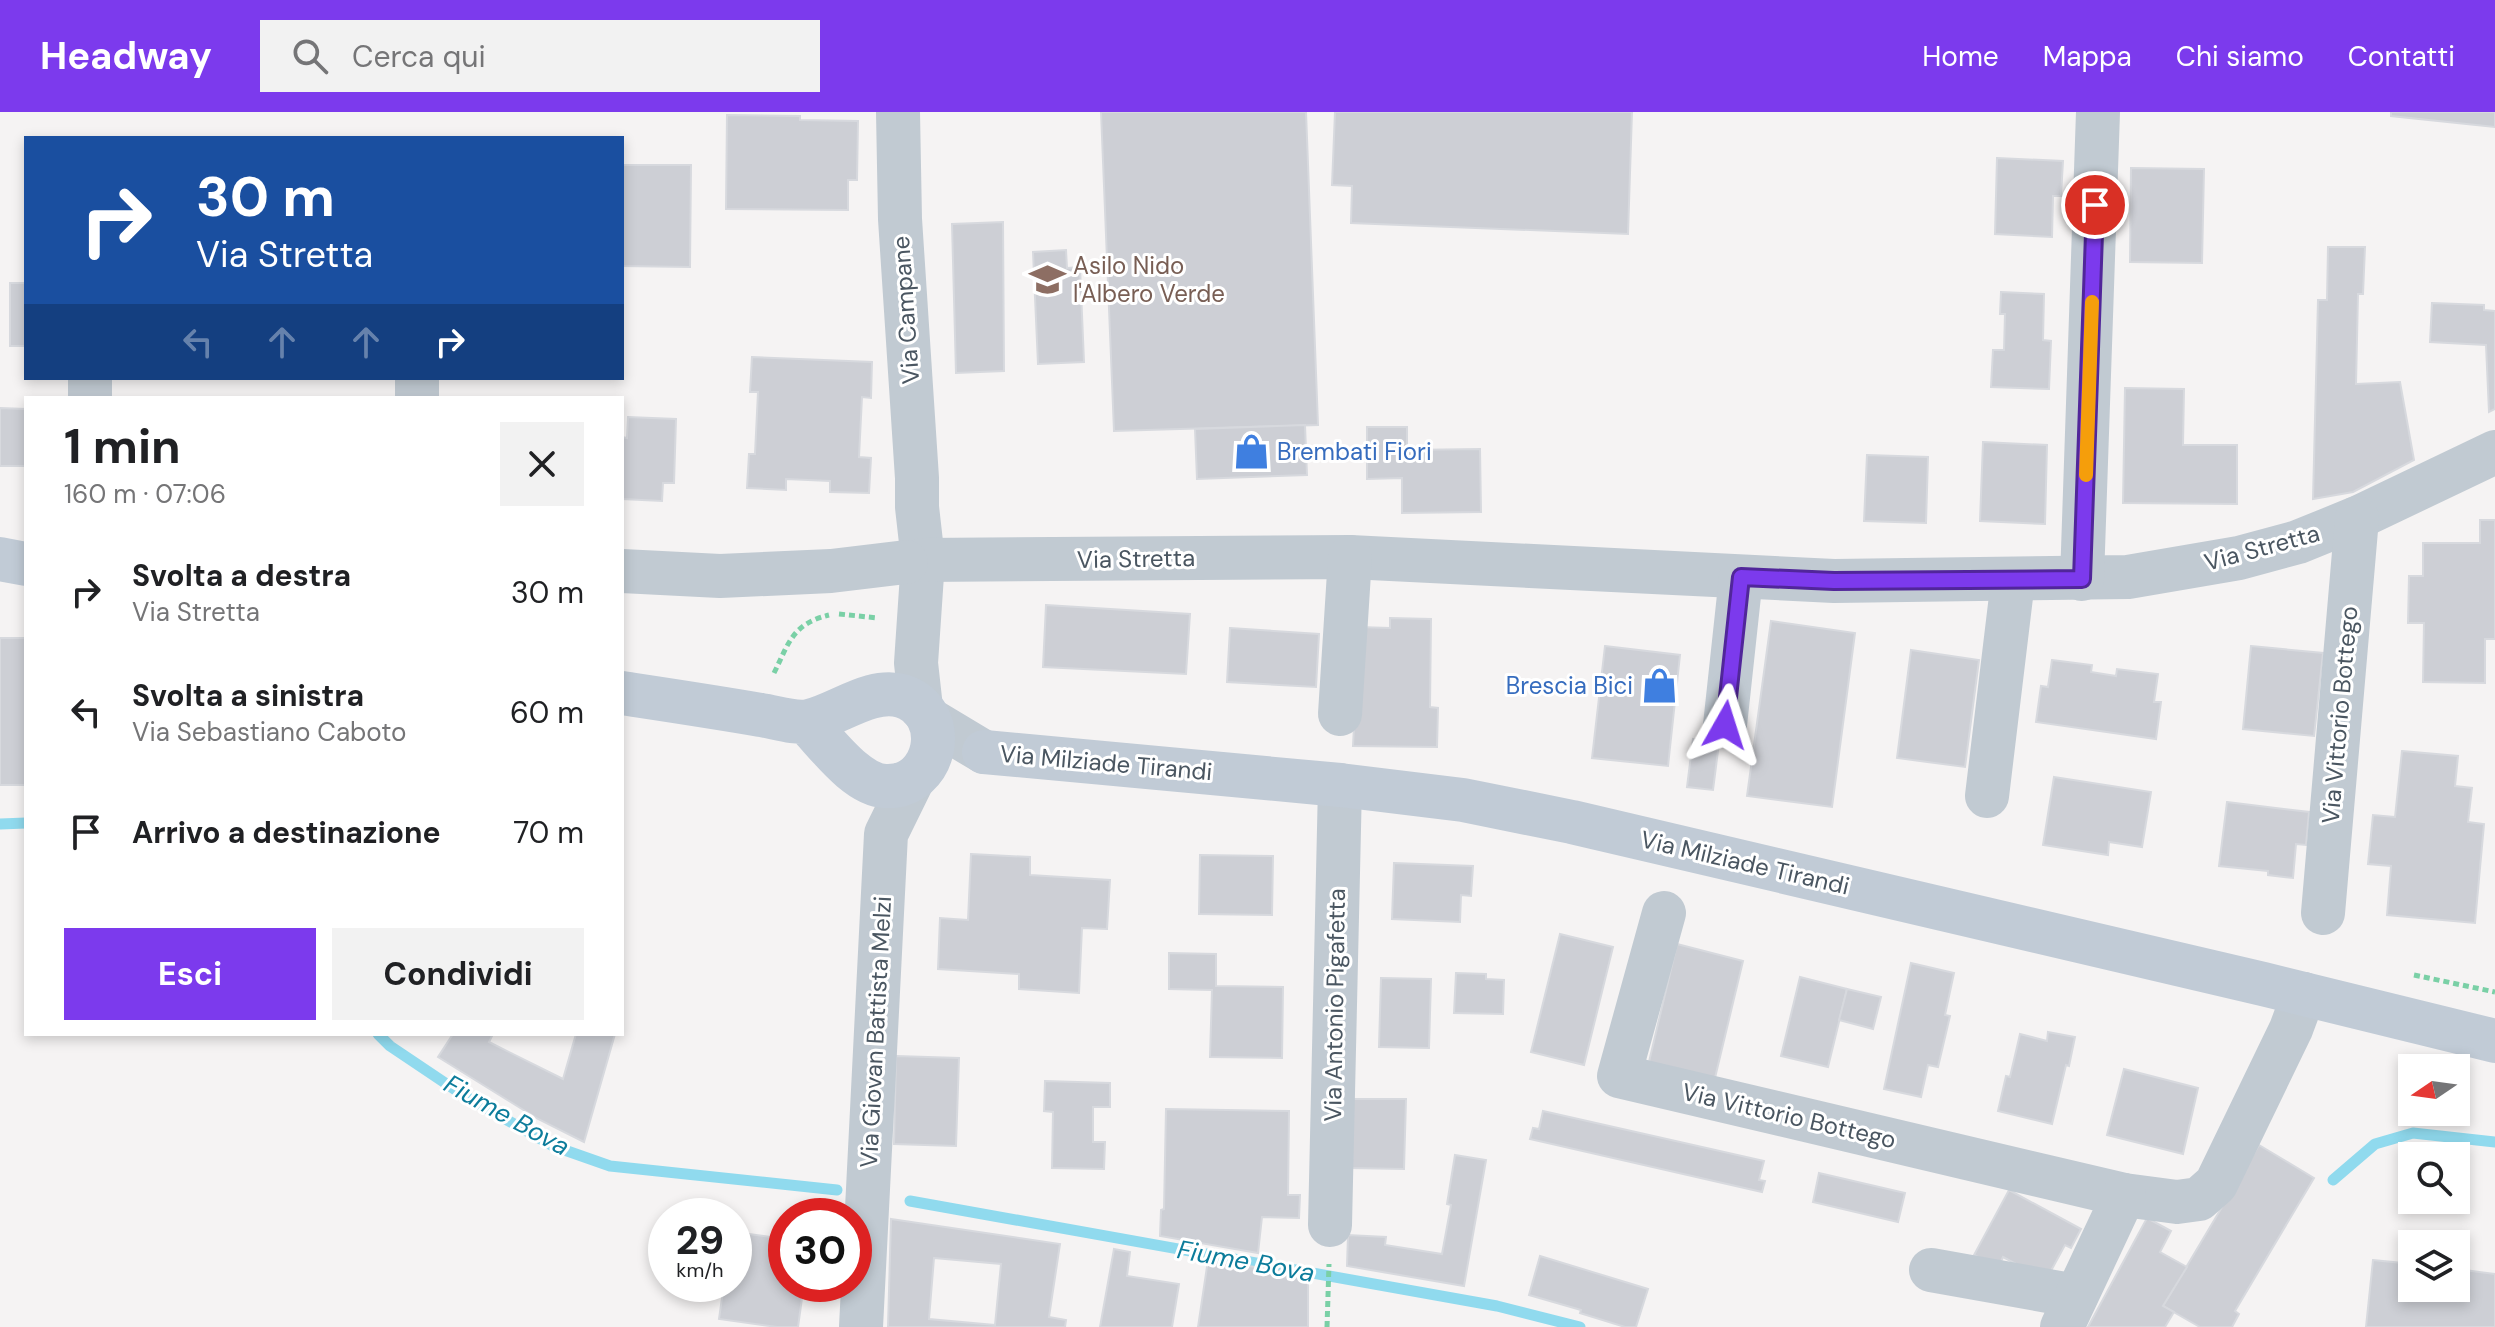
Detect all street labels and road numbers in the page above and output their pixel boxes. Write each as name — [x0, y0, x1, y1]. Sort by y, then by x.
street label: Via Campane — [885, 235, 926, 385]
street label: Via Stretta — [2201, 517, 2323, 578]
street label: Via Stretta — [1077, 542, 1195, 575]
street label: Via Vittorio Bottego — [2315, 605, 2364, 825]
street label: Via Milziade Tirandi — [999, 738, 1214, 787]
street label: Via Milziade Tirandi — [1638, 823, 1852, 902]
street label: Via Antonio Pigafetta — [1317, 888, 1352, 1122]
street label: Via Giovan Battista Melzi — [853, 895, 898, 1169]
street label: Via Vittorio Bottego — [1679, 1076, 1899, 1155]

